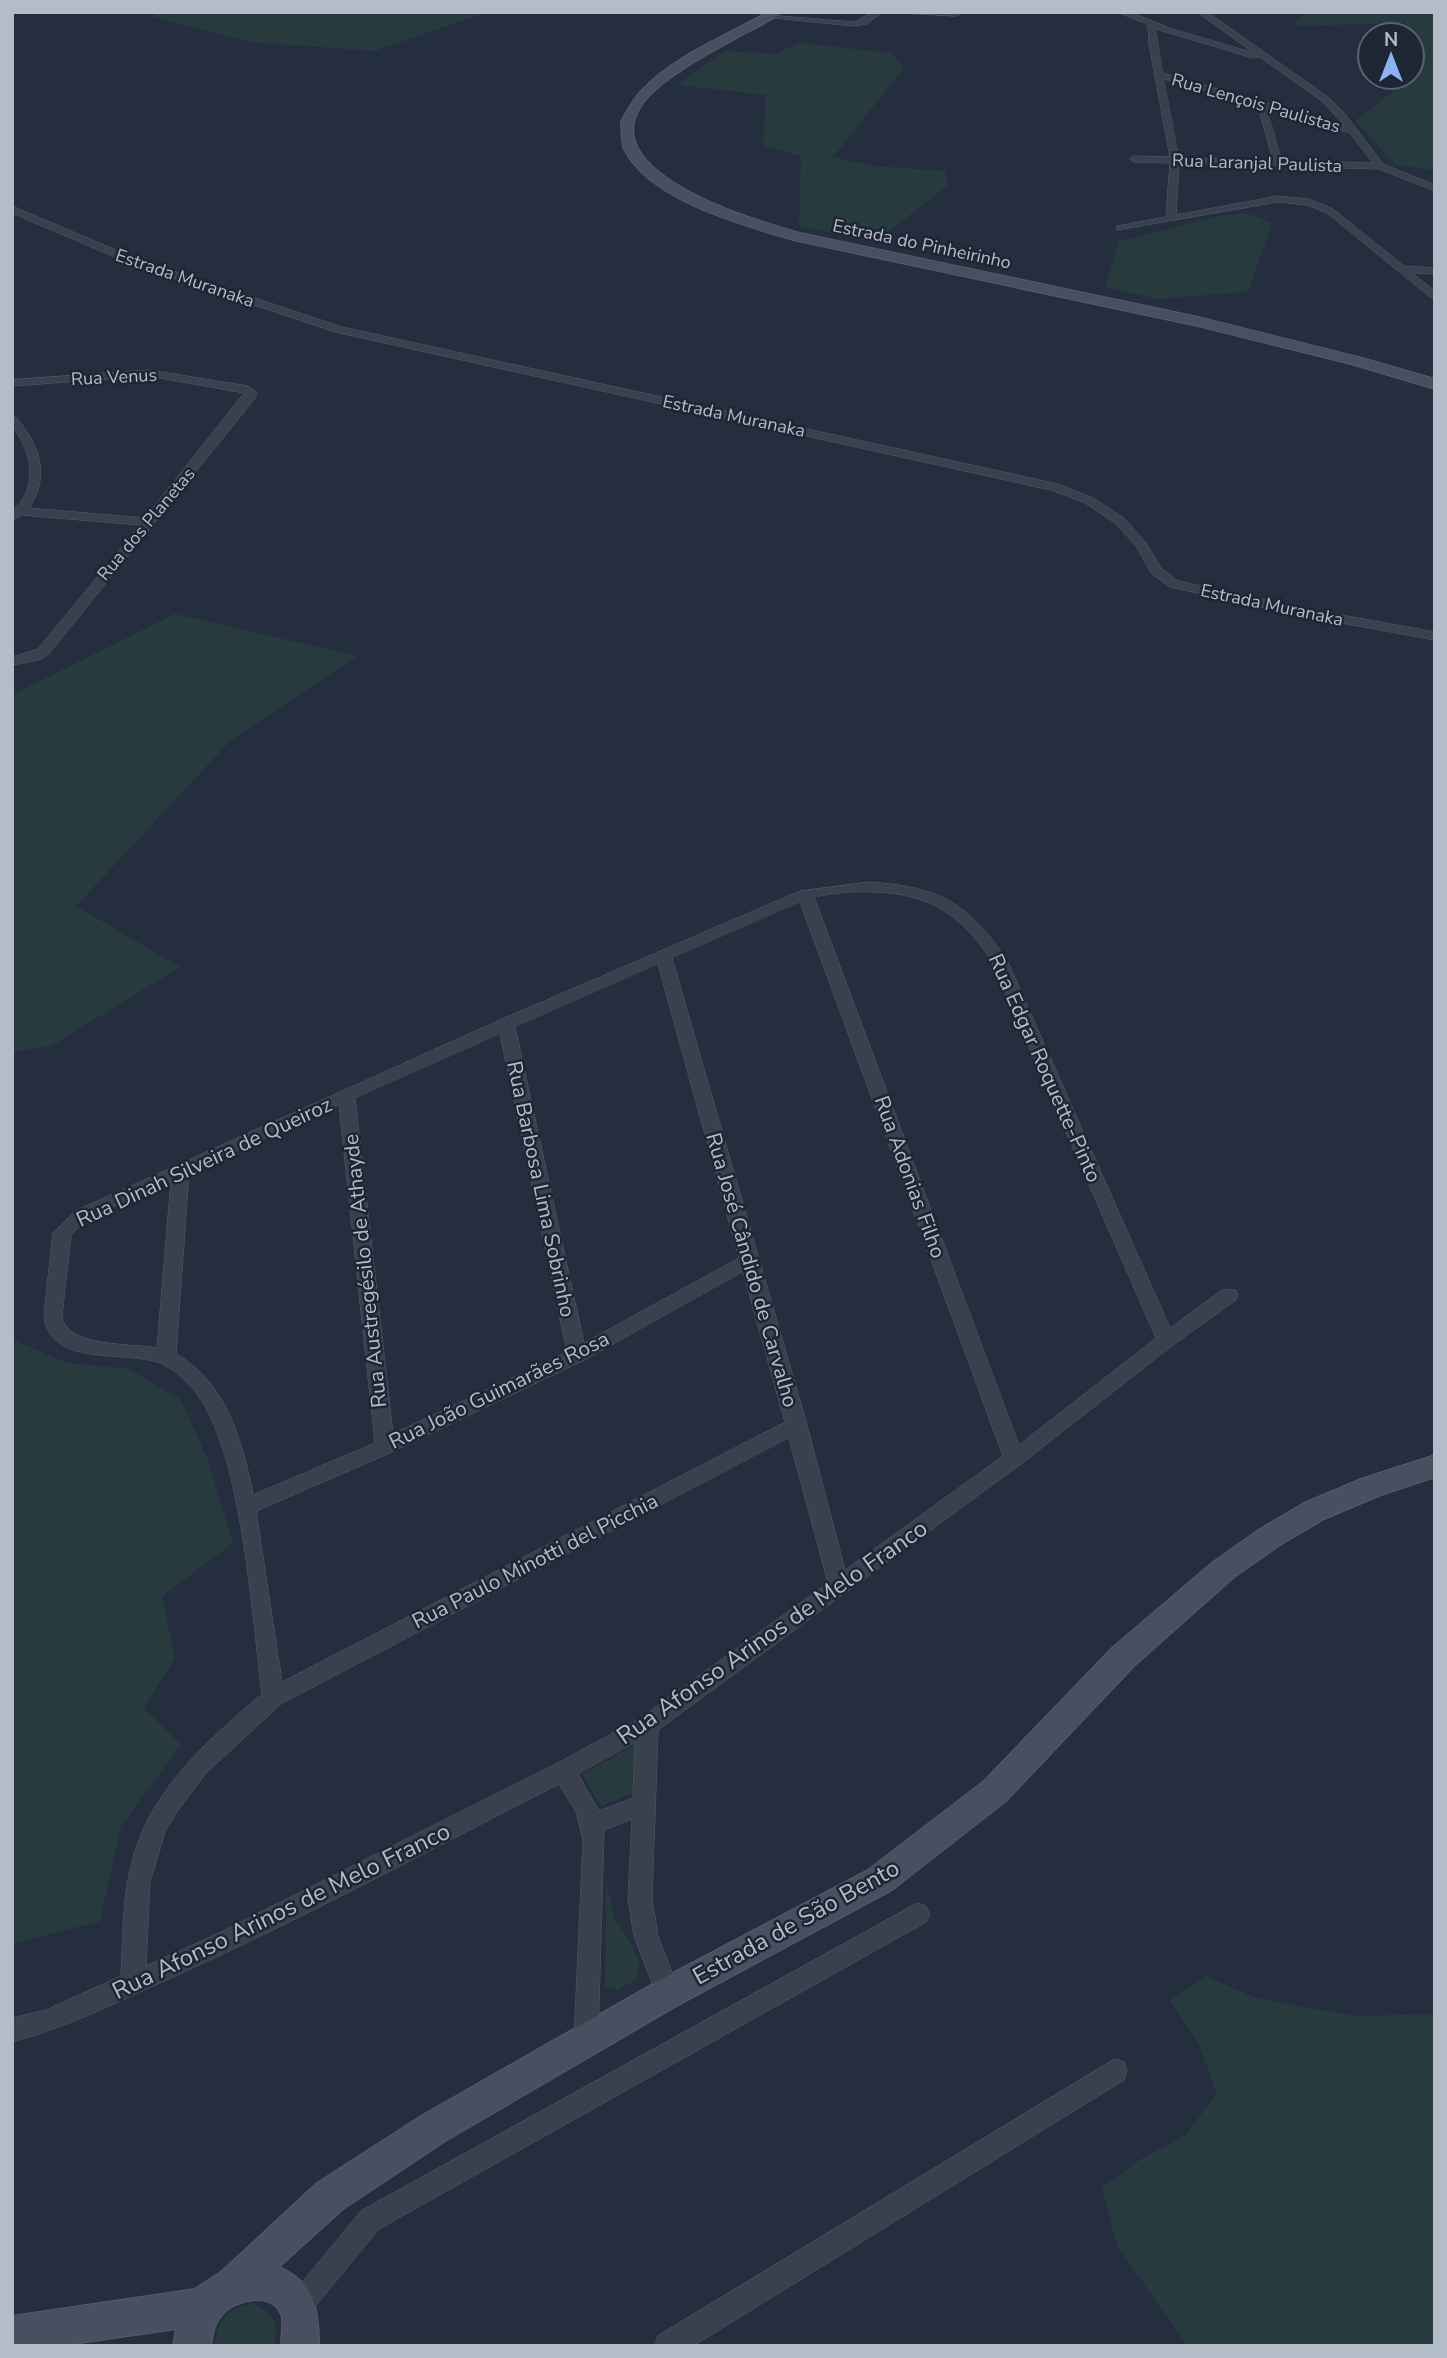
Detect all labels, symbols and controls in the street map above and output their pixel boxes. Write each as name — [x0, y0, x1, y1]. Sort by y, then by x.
north arrow — [1356, 21, 1426, 91]
text: N — [1384, 27, 1398, 53]
street label: Rua Lençois Paulistas — [1169, 67, 1343, 139]
street label: Rua Laranjal Paulista — [1172, 148, 1342, 178]
street label: Estrada do Pinheirinho — [831, 213, 1013, 275]
street label: Estrada Muranaka — [112, 243, 258, 313]
street label: Rua Venus — [70, 363, 158, 391]
street label: Estrada Muranaka — [660, 389, 808, 443]
street label: Rua dos Planetas — [92, 462, 200, 586]
street label: Estrada Muranaka — [1198, 578, 1346, 632]
street label: Rua Edgar Roquette-Pinto — [982, 949, 1108, 1187]
street label: Rua Barbosa Lima Sobrinho — [500, 1058, 582, 1320]
street label: Rua Dinah Silveira de Queiroz — [72, 1090, 337, 1234]
street label: Rua Adonias Filho — [868, 1092, 952, 1262]
street label: Rua José Cândido de Carvalho — [699, 1130, 805, 1410]
street label: Rua Austregésilo de Athayde — [337, 1133, 393, 1409]
street label: Rua João Guimarães Rosa — [384, 1324, 614, 1456]
street label: Rua Paulo Minotti del Picchia — [407, 1487, 663, 1635]
street label: Rua Afonso Arinos de Melo Franco — [610, 1512, 934, 1752]
street label: Rua Afonso Arinos de Melo Franco — [107, 1815, 455, 2007]
street label: Estrada de São Bento — [687, 1852, 905, 1992]

